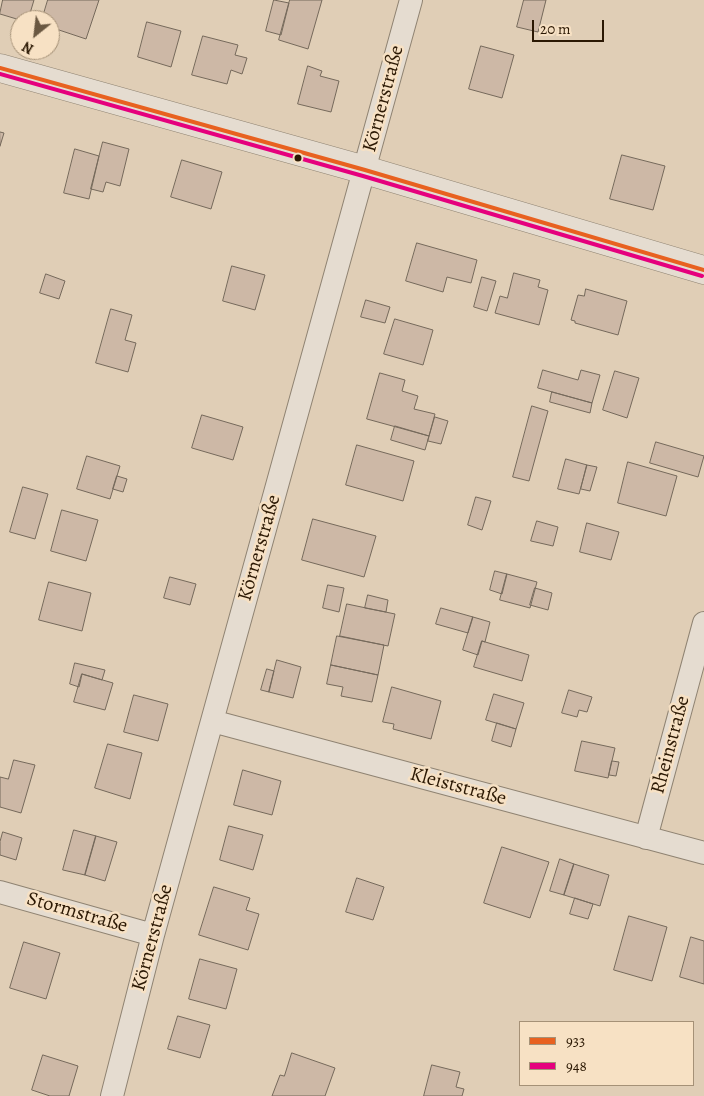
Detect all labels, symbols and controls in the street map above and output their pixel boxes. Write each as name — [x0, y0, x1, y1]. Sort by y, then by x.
north arrow — [10, 10, 60, 60]
scale bar — [534, 10, 606, 42]
text: 20 m — [540, 19, 571, 39]
text: N — [19, 37, 37, 58]
street label: Körnerstraße — [358, 43, 410, 155]
unlabelled marker — [293, 153, 303, 163]
street label: Körnerstraße — [233, 492, 287, 604]
street label: Rheinstraße — [646, 693, 696, 797]
street label: Kleiststraße — [407, 763, 509, 811]
street label: Körnerstraße — [127, 882, 179, 994]
street label: Stormstraße — [24, 887, 130, 939]
legend — [519, 1021, 694, 1086]
text: 933 — [566, 1031, 585, 1051]
text: 948 — [566, 1056, 587, 1076]

